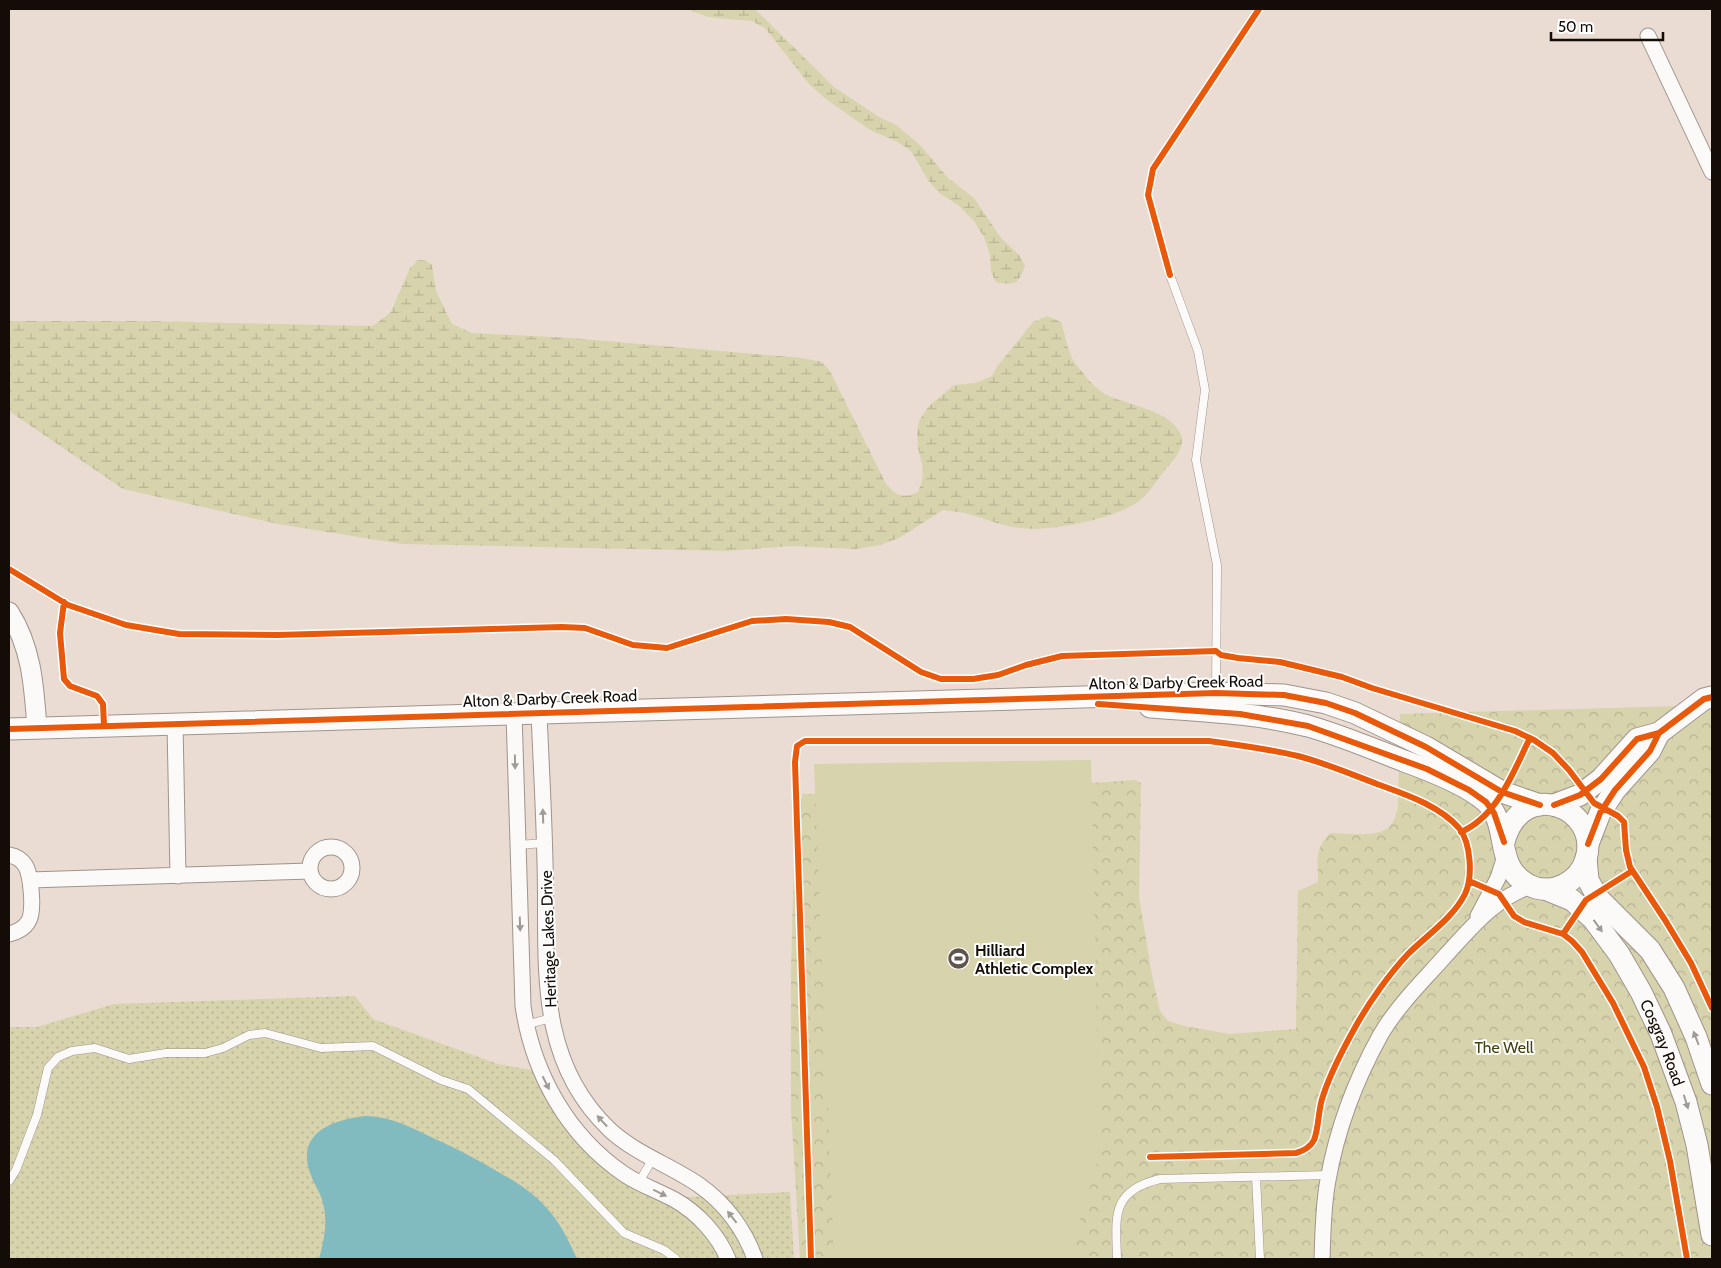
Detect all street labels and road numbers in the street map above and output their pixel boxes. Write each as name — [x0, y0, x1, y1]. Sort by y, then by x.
street label: Alton & Darby Creek Road — [1089, 671, 1263, 694]
street label: Alton & Darby Creek Road — [462, 686, 638, 711]
street label: Heritage Lakes Drive — [537, 870, 560, 1008]
street label: Cosgray Road — [1636, 996, 1688, 1089]

